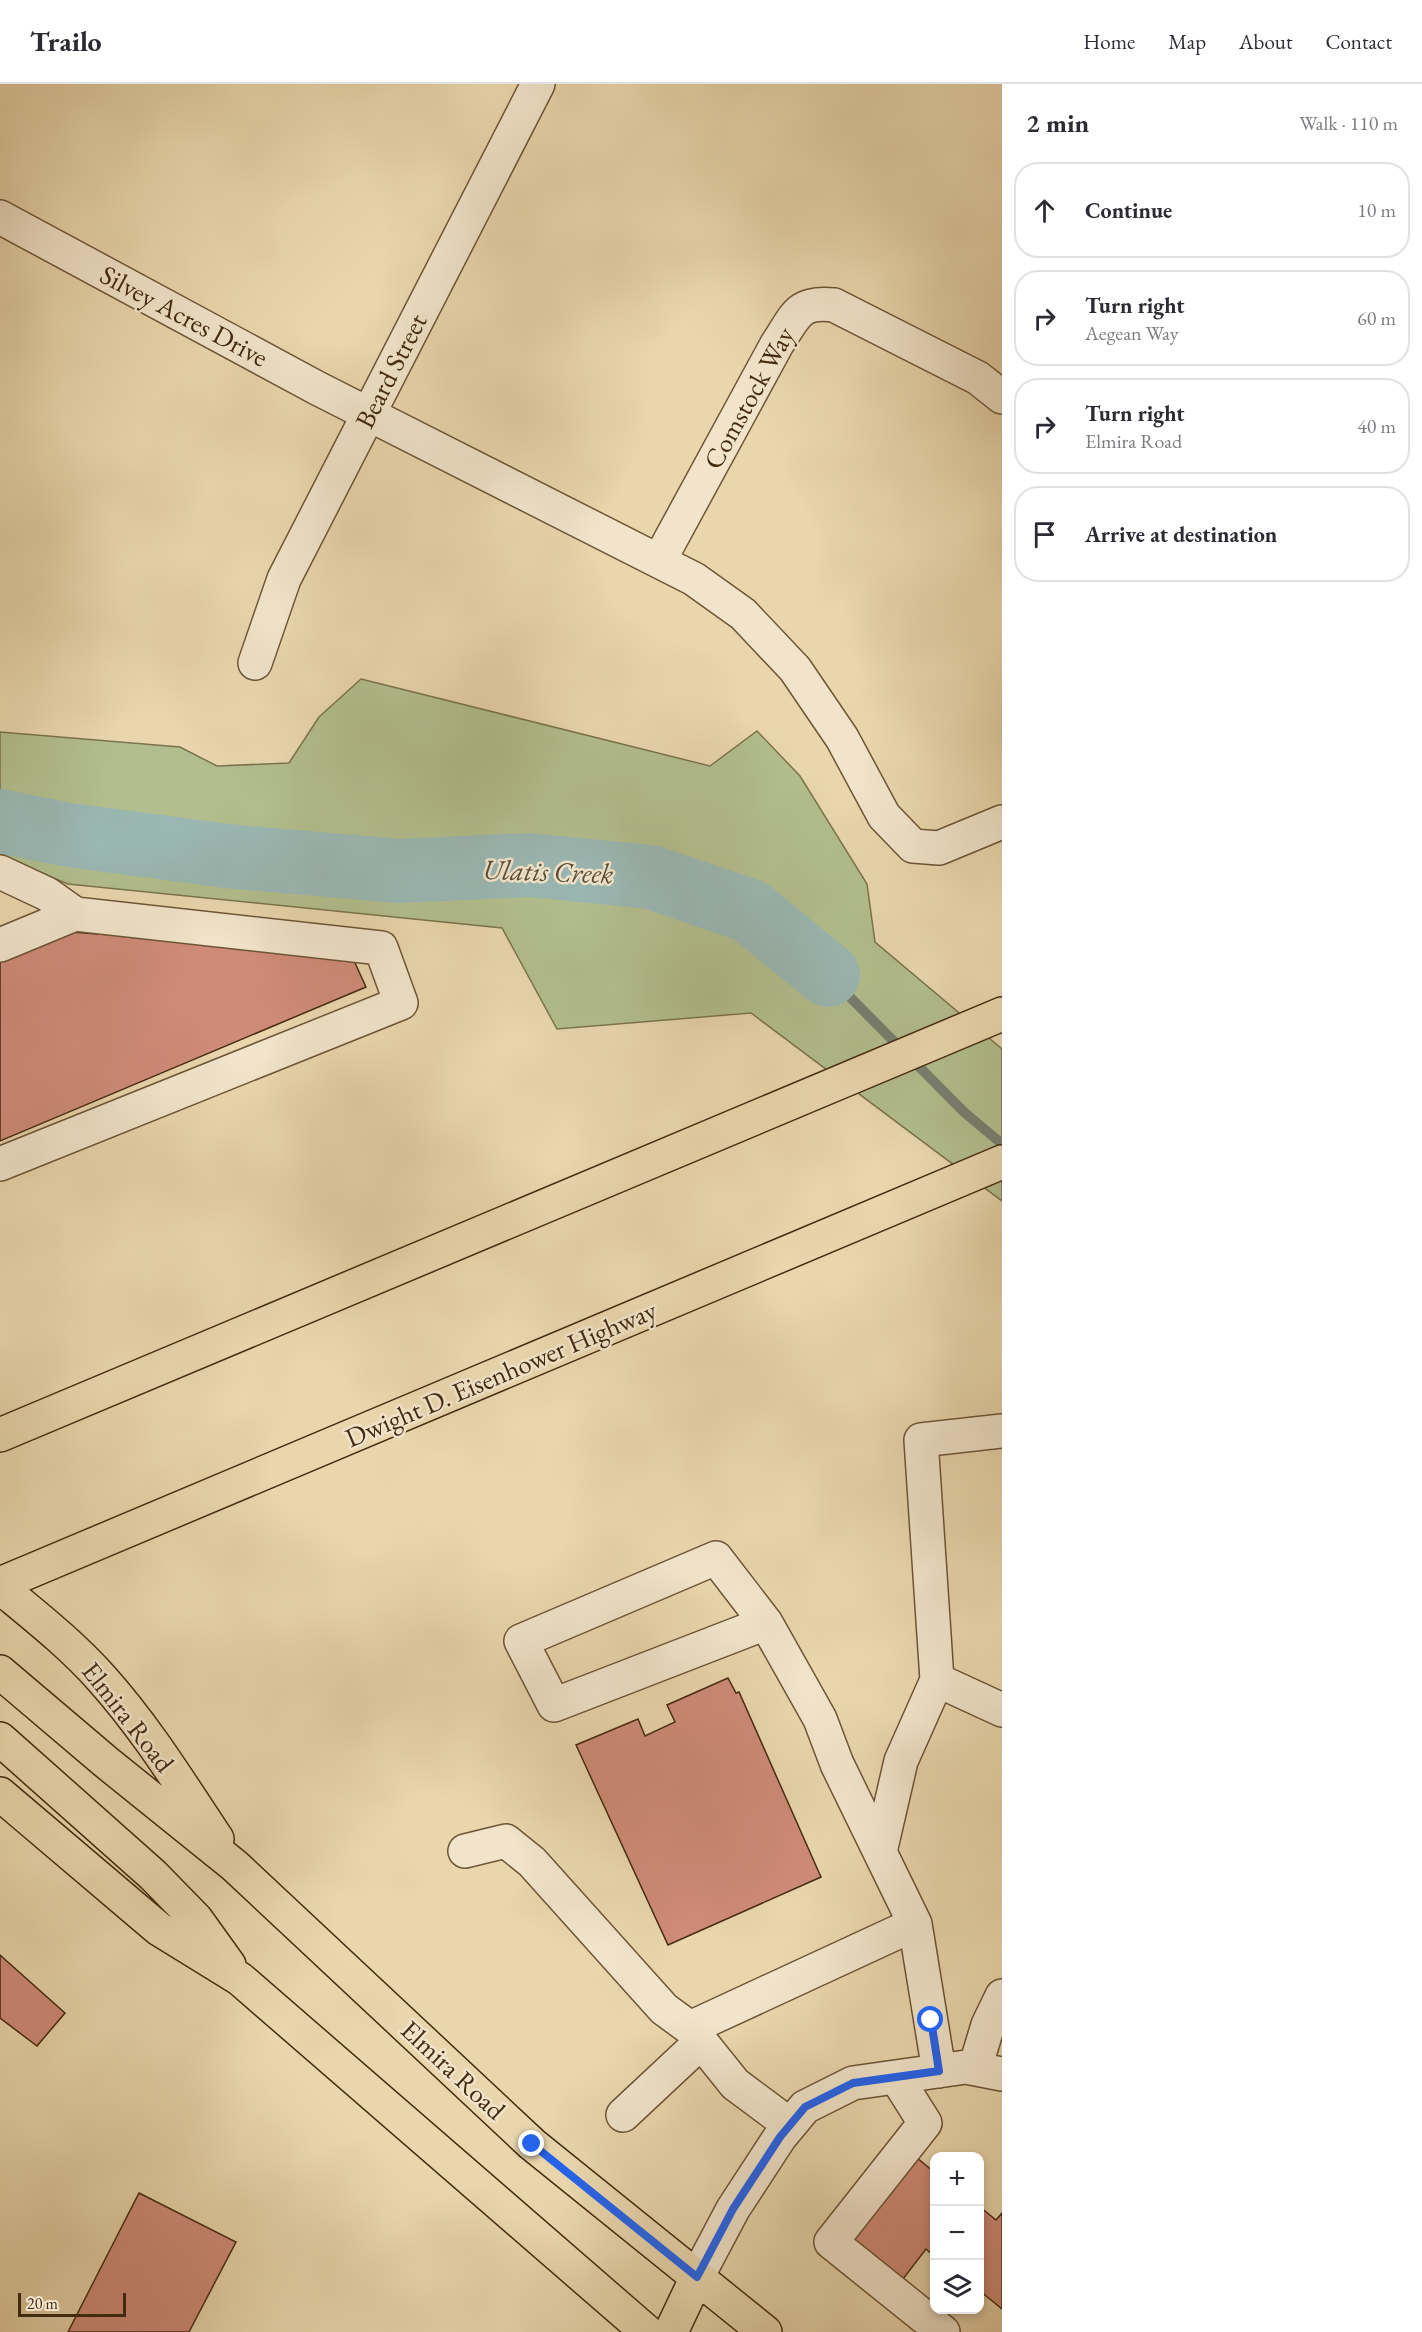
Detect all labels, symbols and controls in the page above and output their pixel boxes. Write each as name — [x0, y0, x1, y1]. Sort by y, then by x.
text: Trailo — [30, 23, 102, 59]
text: Home — [1083, 28, 1135, 55]
text: Map — [1168, 28, 1206, 55]
text: About — [1239, 28, 1292, 55]
text: Contact — [1325, 28, 1392, 55]
text: 2 min — [1026, 106, 1089, 140]
text: Walk · 110 m — [1299, 110, 1398, 136]
icon: ahead — [1028, 194, 1061, 227]
text: Continue — [1085, 196, 1172, 225]
text: 10 m — [1357, 197, 1396, 223]
street label: Silvey Acres Drive — [94, 257, 274, 374]
text: Turn right — [1085, 291, 1184, 320]
icon: right — [1028, 302, 1061, 335]
text: 60 m — [1357, 305, 1396, 331]
street label: Beard Street — [347, 307, 435, 434]
street label: Comstock Way — [695, 320, 802, 475]
text: Aegean Way — [1085, 320, 1179, 346]
text: Turn right — [1085, 399, 1184, 428]
icon: right — [1028, 410, 1061, 443]
text: 40 m — [1357, 413, 1396, 439]
text: Elmira Road — [1085, 428, 1182, 454]
icon: arrive — [1028, 518, 1061, 551]
text: Arrive at destination — [1085, 520, 1277, 549]
water label: Ulatis Creek — [482, 851, 614, 891]
street label: Dwight D. Eisenhower Highway — [340, 1292, 662, 1455]
street label: Elmira Road — [74, 1654, 183, 1779]
route start — [917, 2006, 943, 2032]
street label: Elmira Road — [393, 2012, 513, 2127]
route end — [518, 2130, 544, 2156]
map controls — [930, 2152, 984, 2314]
button: + — [930, 2152, 984, 2206]
button: − — [930, 2206, 984, 2260]
button: layers — [930, 2260, 984, 2314]
scale bar — [18, 2290, 126, 2318]
text: 20 m — [27, 2293, 58, 2314]

